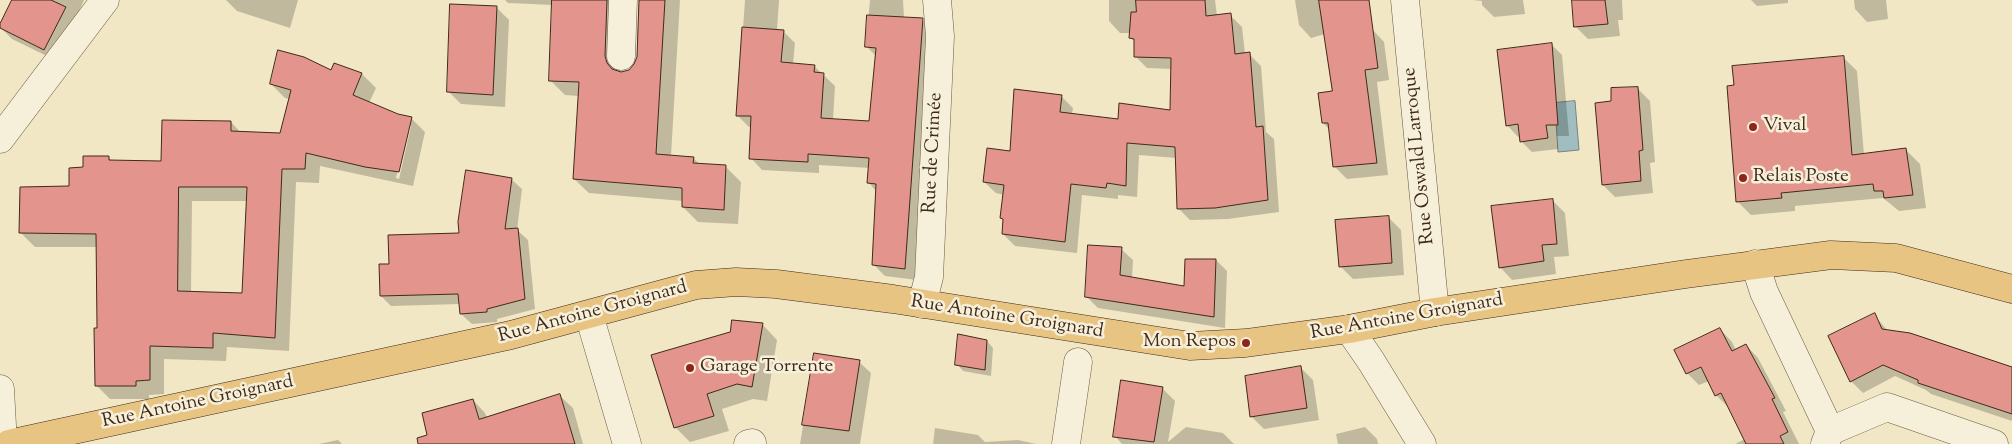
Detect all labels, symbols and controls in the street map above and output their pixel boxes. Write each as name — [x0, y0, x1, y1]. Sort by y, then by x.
street label: Rue Oswald Larroque — [1399, 66, 1441, 246]
street label: Rue de Crimée — [919, 92, 949, 214]
place label: Vival — [1763, 116, 1807, 138]
marker: Vival — [1747, 121, 1759, 133]
place label: Relais Poste — [1753, 167, 1849, 189]
marker: Relais Poste — [1737, 172, 1749, 184]
street label: Rue Antoine Groignard — [496, 277, 690, 349]
street label: Rue Antoine Groignard — [1309, 290, 1505, 346]
street label: Rue Antoine Groignard — [909, 292, 1105, 344]
place label: Mon Repos — [1143, 332, 1236, 354]
marker: Mon Repos — [1240, 337, 1252, 349]
place label: Garage Torrente — [700, 357, 833, 379]
marker: Garage Torrente — [684, 362, 696, 374]
street label: Rue Antoine Groignard — [100, 372, 296, 434]

